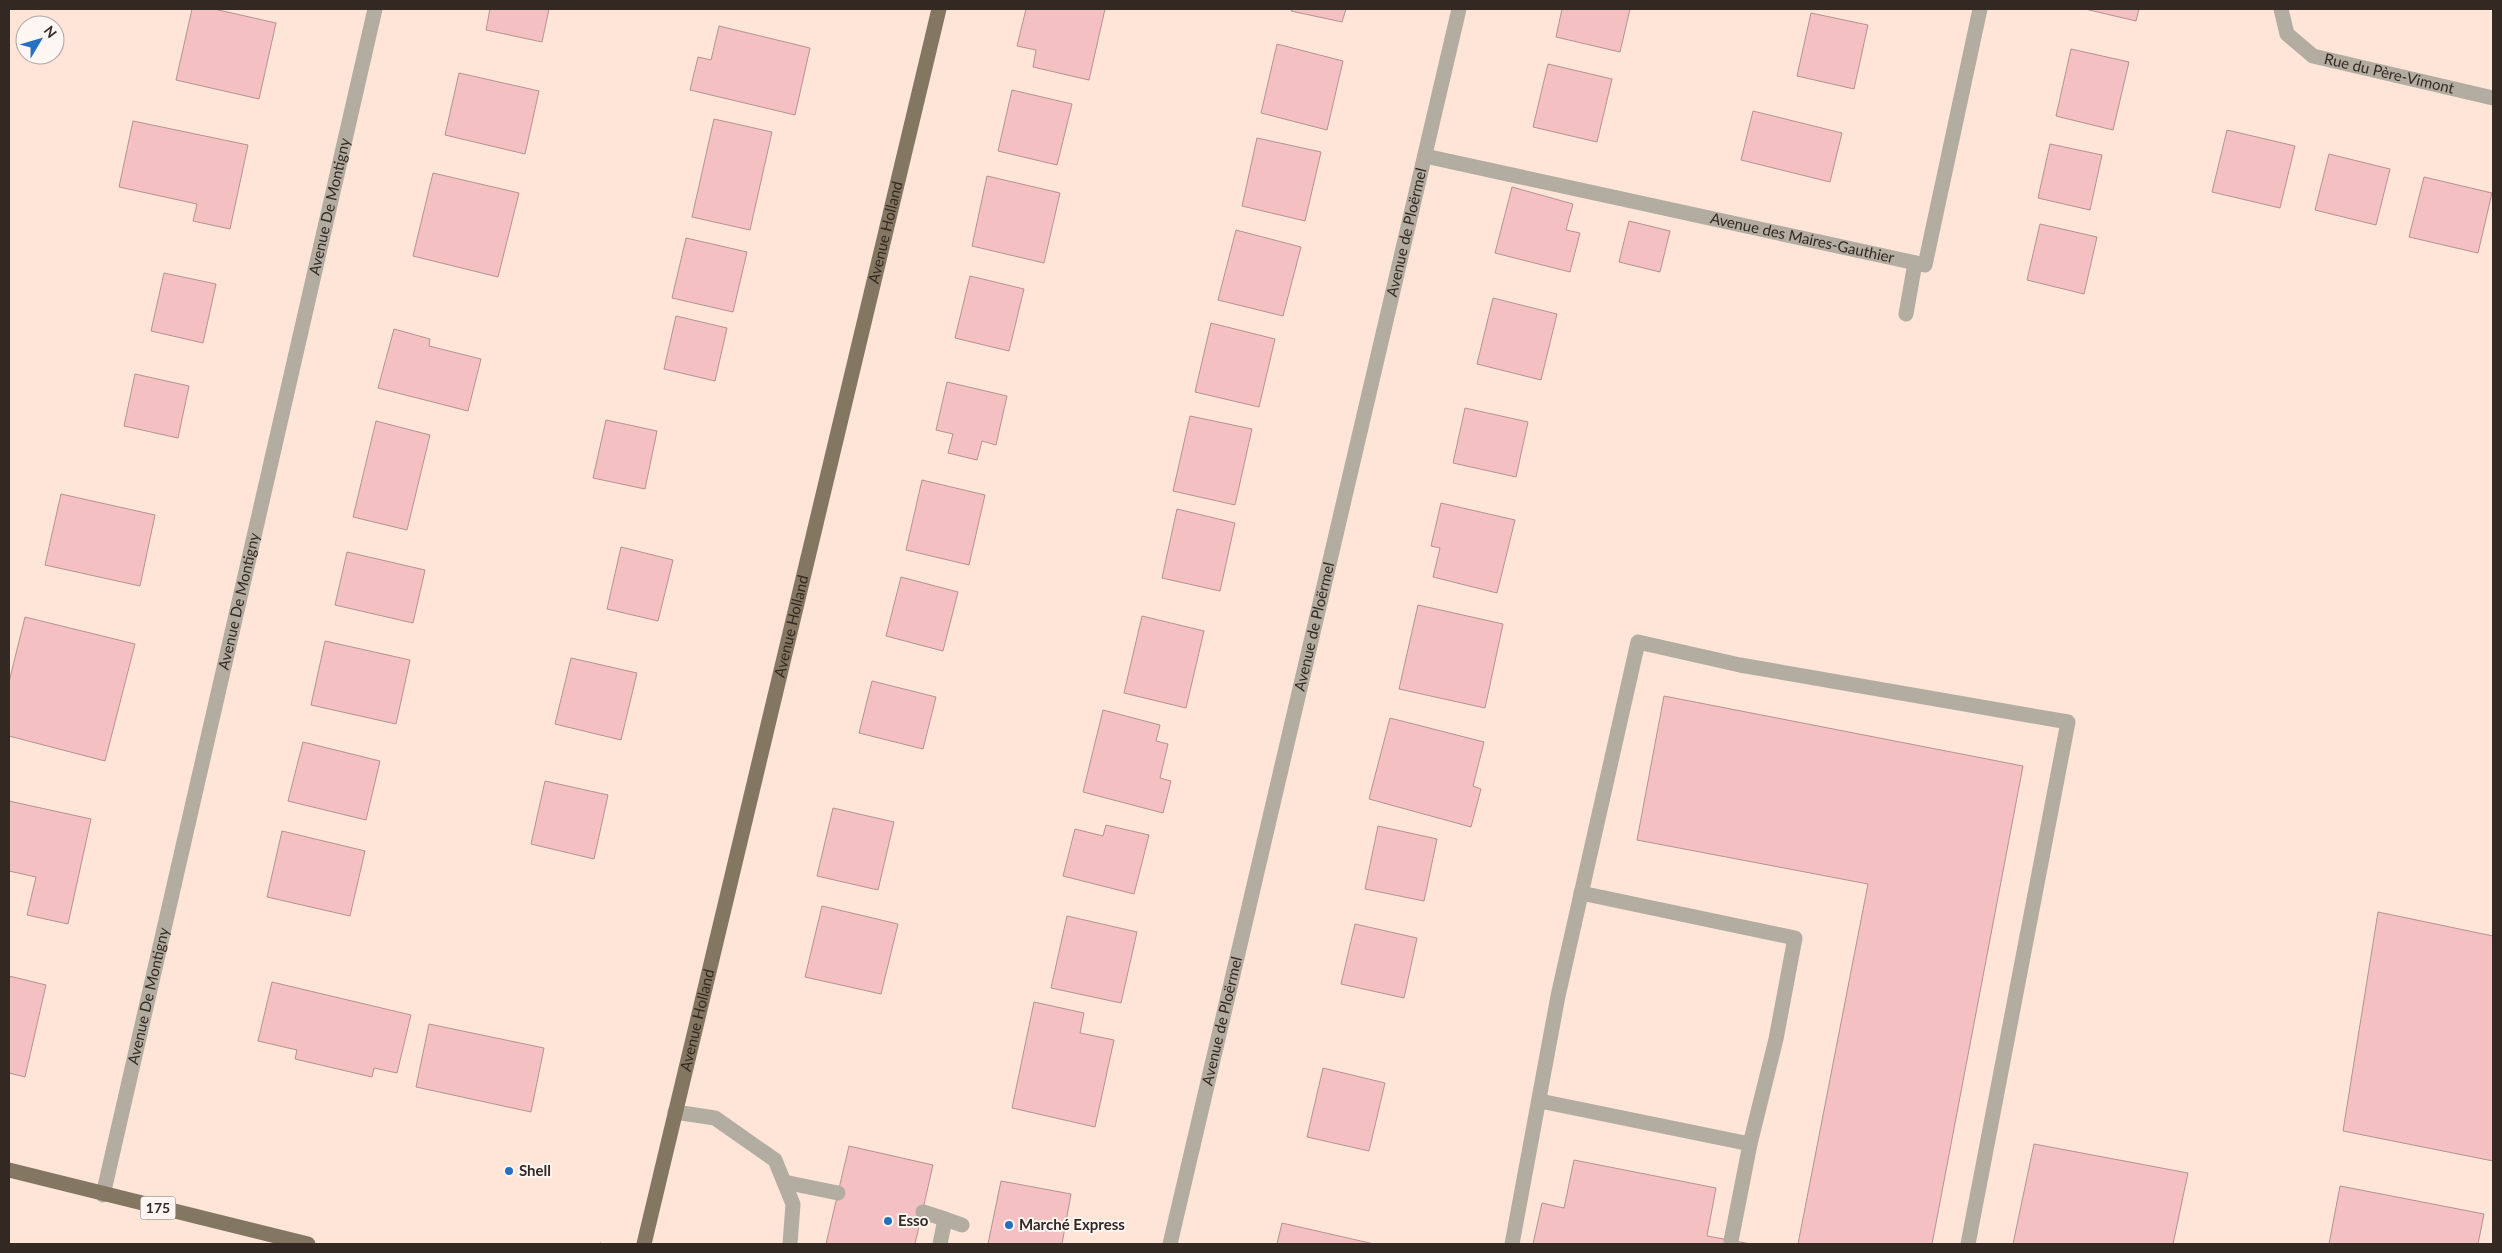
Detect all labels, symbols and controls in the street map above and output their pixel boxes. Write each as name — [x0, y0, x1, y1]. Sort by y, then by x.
north arrow — [15, 15, 65, 65]
text: N — [41, 22, 61, 41]
street label: Rue du Père-Vimont — [2323, 49, 2457, 97]
street label: Avenue De Montigny — [304, 136, 353, 277]
street label: Avenue de Ploërmel — [1382, 166, 1430, 298]
street label: Avenue Holland — [864, 179, 906, 285]
street label: Avenue des Maires-Gauthier — [1709, 208, 1896, 266]
street label: Avenue De Montigny — [214, 531, 263, 671]
street label: Avenue de Ploërmel — [1290, 560, 1337, 693]
street label: Avenue Holland — [770, 573, 811, 679]
street label: Avenue De Montigny — [123, 925, 172, 1066]
street label: Avenue de Ploërmel — [1197, 955, 1245, 1087]
street label: Avenue Holland — [676, 967, 717, 1073]
place label: Shell — [519, 1161, 551, 1179]
marker: Shell — [503, 1165, 515, 1177]
road number: 175 — [140, 1196, 176, 1220]
place label: Esso — [898, 1211, 929, 1229]
marker: Esso — [882, 1215, 894, 1227]
place label: Marché Express — [1019, 1215, 1125, 1233]
marker: Marché Express — [1003, 1219, 1015, 1231]

